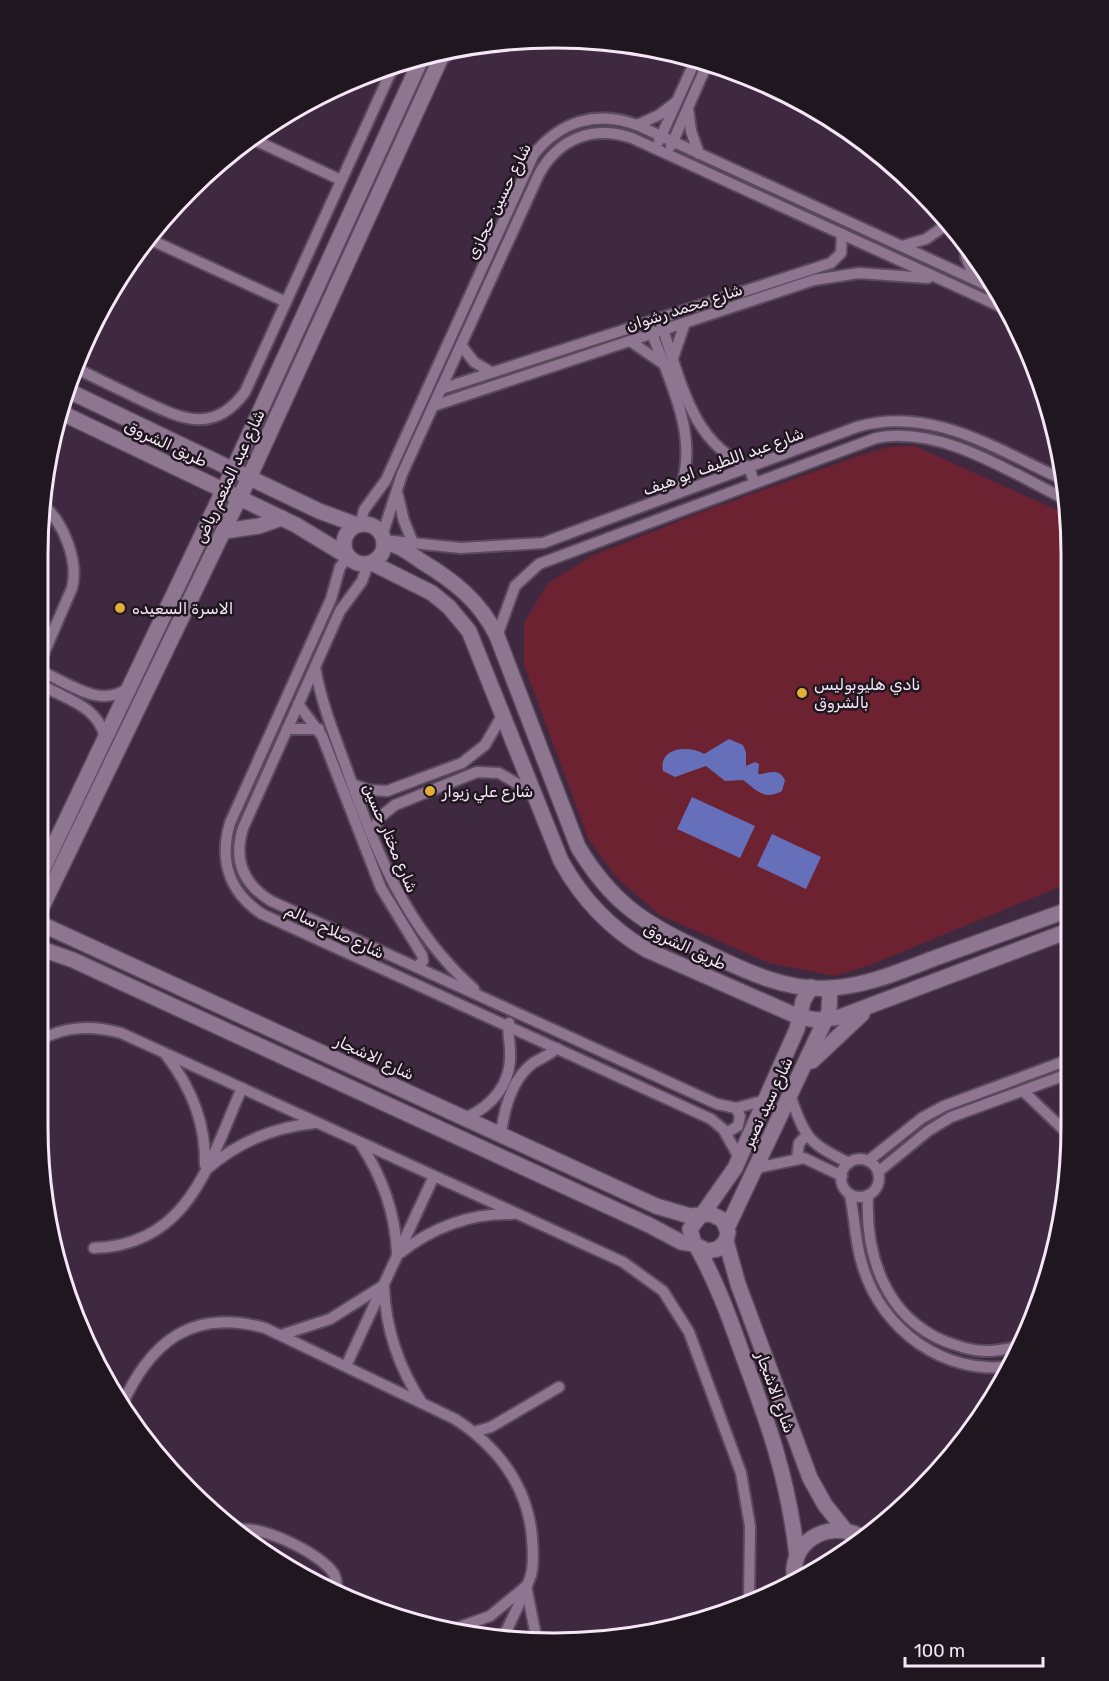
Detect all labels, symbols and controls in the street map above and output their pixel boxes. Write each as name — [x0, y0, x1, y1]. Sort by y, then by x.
street label: شارع حسين حجازى — [462, 140, 537, 263]
street label: شارع محمد رشوان — [623, 280, 745, 337]
street label: شارع عبد المنعم رياض — [190, 406, 271, 547]
street label: طريق الشروق — [121, 416, 210, 472]
street label: شارع عبد اللطيف ابو هيف — [640, 423, 807, 501]
place label: الاسرة السعيده — [132, 599, 233, 619]
marker: الاسرة السعيده — [113, 601, 127, 615]
place label: نادي هليوبوليس بالشروق — [814, 675, 920, 713]
marker: نادي هليوبوليس بالشروق — [795, 686, 809, 700]
street label: شارع مختار حسين — [357, 781, 422, 896]
place label: شارع علي زيوار — [441, 782, 533, 804]
marker: شارع علي زيوار — [423, 784, 437, 798]
street label: شارع صلاح سالم — [281, 900, 387, 964]
street label: طريق الشروق — [640, 919, 729, 975]
street label: شارع الاشجار — [330, 1030, 417, 1086]
street label: شارع سيد نصير — [738, 1054, 799, 1152]
street label: شارع الاشجار — [750, 1348, 799, 1436]
scale bar — [905, 1630, 1043, 1668]
text: 100 m — [914, 1640, 965, 1662]

